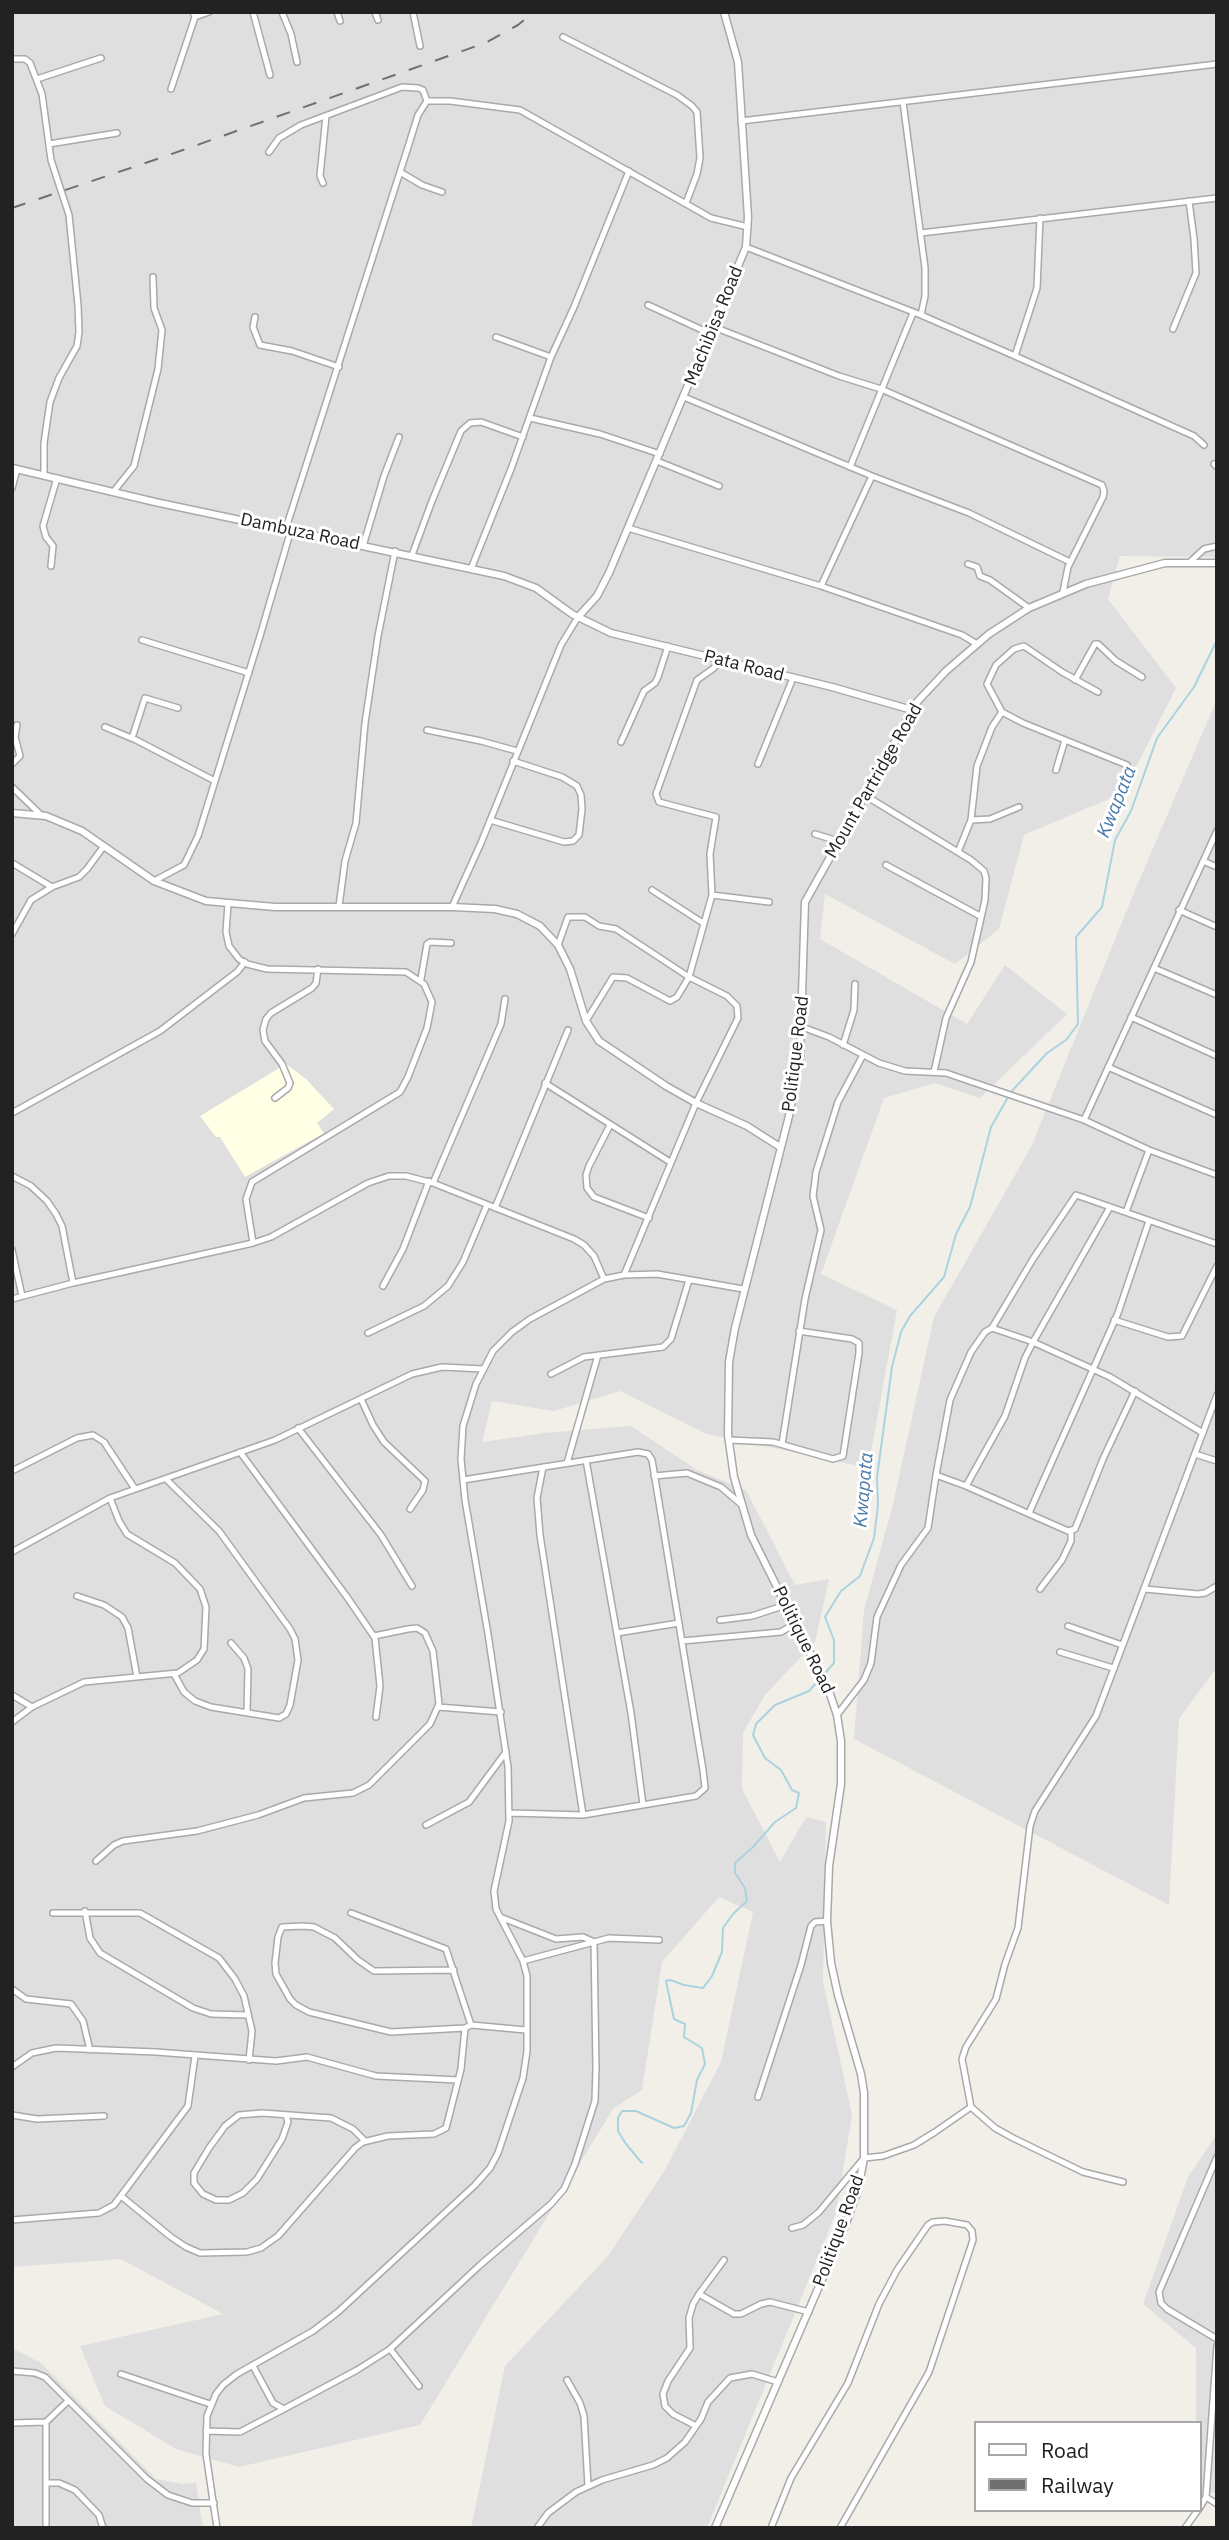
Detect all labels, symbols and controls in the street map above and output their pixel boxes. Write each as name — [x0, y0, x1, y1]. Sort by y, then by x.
street label: Machibisa Road — [680, 263, 748, 389]
street label: Dambuza Road — [238, 509, 362, 555]
street label: Pata Road — [702, 646, 786, 686]
street label: Mount Partridge Road — [821, 700, 927, 862]
water label: Kwapata — [1092, 763, 1142, 841]
street label: Politique Road — [778, 995, 814, 1113]
water label: Kwapata — [849, 1451, 879, 1529]
street label: Politique Road — [768, 1583, 838, 1697]
street label: Politique Road — [809, 2172, 869, 2290]
legend — [974, 2421, 1201, 2512]
text: Road — [1041, 2436, 1089, 2464]
text: Railway — [1041, 2471, 1114, 2499]

